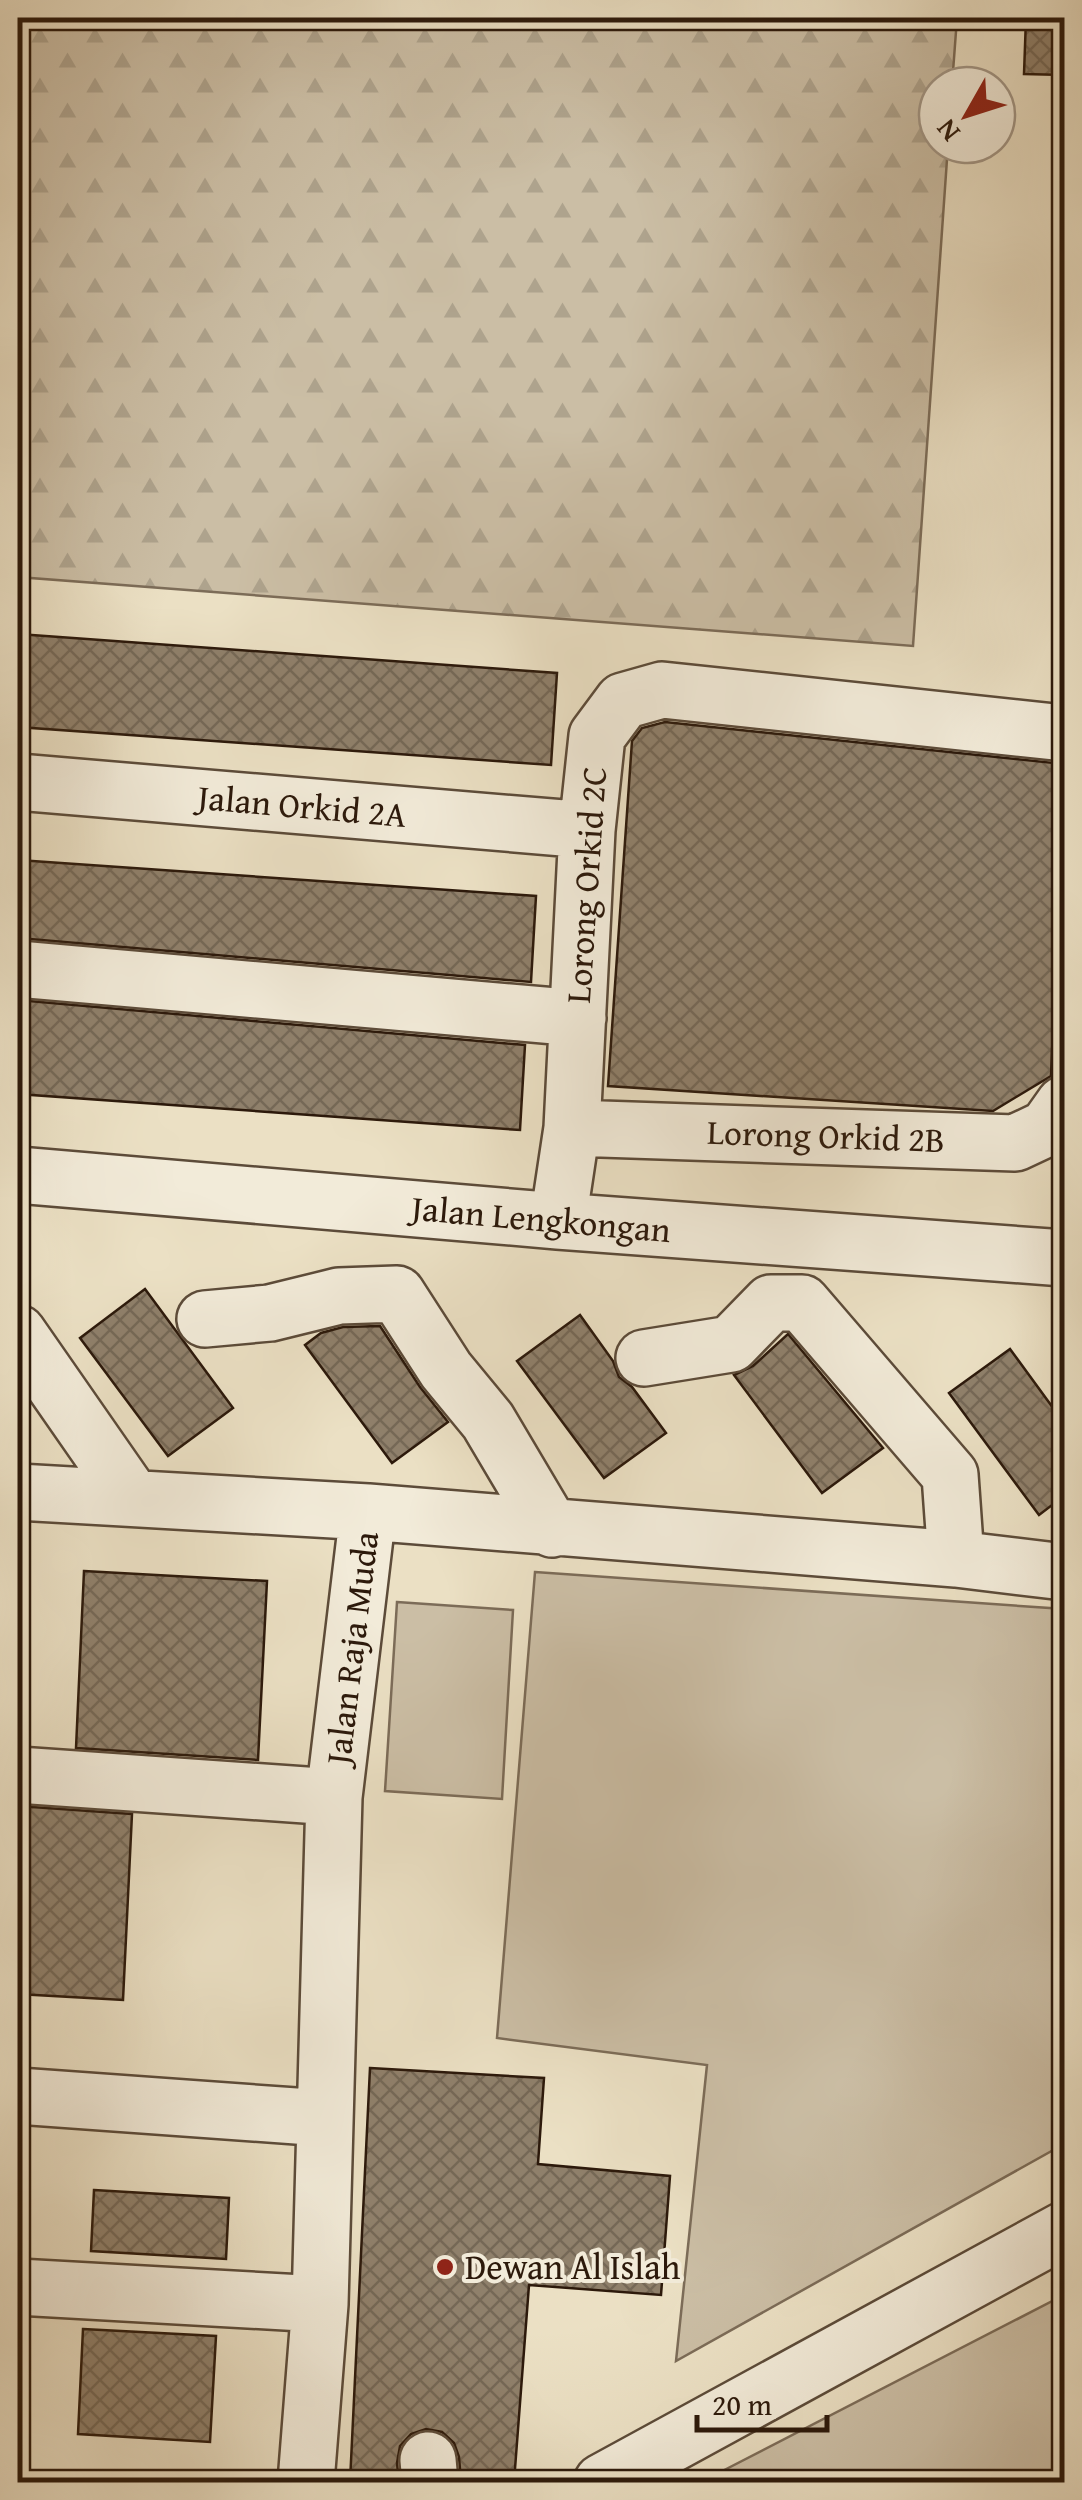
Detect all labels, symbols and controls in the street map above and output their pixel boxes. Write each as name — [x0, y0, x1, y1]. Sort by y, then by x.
north arrow — [917, 65, 1017, 165]
text: N — [925, 111, 969, 151]
street label: Lorong Orkid 2C — [552, 765, 619, 1005]
street label: Jalan Orkid 2A — [192, 771, 408, 840]
street label: Lorong Orkid 2B — [706, 1106, 946, 1165]
street label: Jalan Lengkongan — [405, 1181, 673, 1255]
street label: Jalan Raja Muda — [311, 1528, 391, 1771]
place label: Dewan Al Islah — [465, 2241, 681, 2292]
marker: Dewan Al Islah — [434, 2256, 456, 2278]
scale bar — [697, 2370, 827, 2432]
text: 20 m — [712, 2382, 772, 2426]

